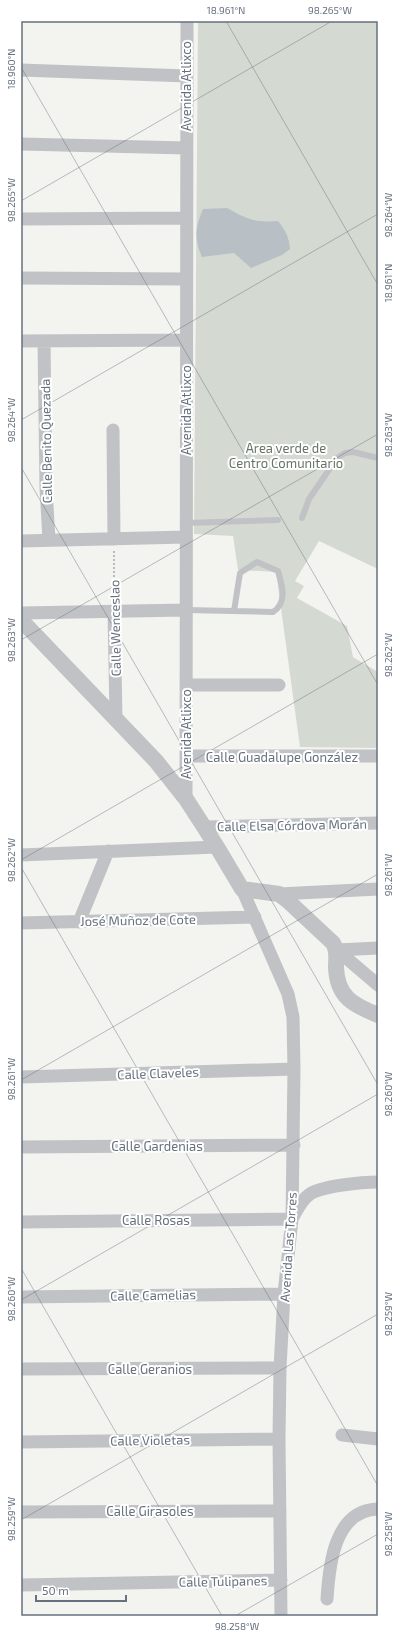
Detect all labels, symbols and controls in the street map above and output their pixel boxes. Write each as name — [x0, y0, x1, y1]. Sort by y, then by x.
text: 18.961°N — [207, 4, 245, 16]
text: 98.265°W — [308, 4, 352, 16]
street label: Avenida Atlixco — [178, 41, 194, 131]
text: 18.960°N — [5, 49, 17, 89]
text: 98.265°W — [5, 178, 17, 222]
text: 98.264°W — [382, 192, 394, 237]
text: 18.961°N — [382, 264, 394, 302]
street label: Avenida Atlixco — [178, 365, 194, 455]
street label: Calle Benito Quezada — [37, 379, 55, 503]
text: 98.264°W — [5, 397, 17, 442]
text: 98.263°W — [382, 412, 394, 457]
park label: Area verde de Centro Comunitario — [229, 440, 343, 471]
street label: Calle Wenceslao — [106, 579, 124, 677]
text: 98.263°W — [5, 617, 17, 662]
text: 98.262°W — [382, 632, 394, 677]
street label: Avenida Atlixco — [178, 689, 194, 779]
street label: Calle Guadalupe González — [206, 749, 358, 765]
street label: Calle Elsa Córdova Morán — [217, 816, 367, 834]
text: 98.262°W — [5, 837, 17, 882]
text: 98.261°W — [382, 853, 394, 896]
street label: José Muñoz de Cote — [80, 911, 196, 929]
text: 98.261°W — [5, 1057, 17, 1100]
street label: Calle Claveles — [117, 1064, 199, 1082]
text: 98.260°W — [382, 1071, 394, 1116]
street label: Calle Gardenias — [111, 1138, 203, 1154]
street label: Avenida Las Torres — [276, 1191, 300, 1303]
street label: Calle Rosas — [122, 1212, 190, 1228]
text: 98.260°W — [5, 1276, 17, 1321]
street label: Calle Camelias — [110, 1286, 196, 1304]
text: 98.259°W — [382, 1292, 394, 1336]
street label: Calle Geranios — [108, 1361, 192, 1377]
street label: Calle Violetas — [110, 1431, 190, 1449]
text: 98.259°W — [5, 1497, 17, 1541]
street label: Calle Girasoles — [106, 1503, 194, 1519]
text: 98.258°W — [382, 1511, 394, 1556]
street label: Calle Tulipanes — [179, 1572, 267, 1590]
scale bar — [36, 1577, 126, 1603]
text: 50 m — [42, 1583, 69, 1597]
text: 98.258°W — [215, 1620, 260, 1632]

